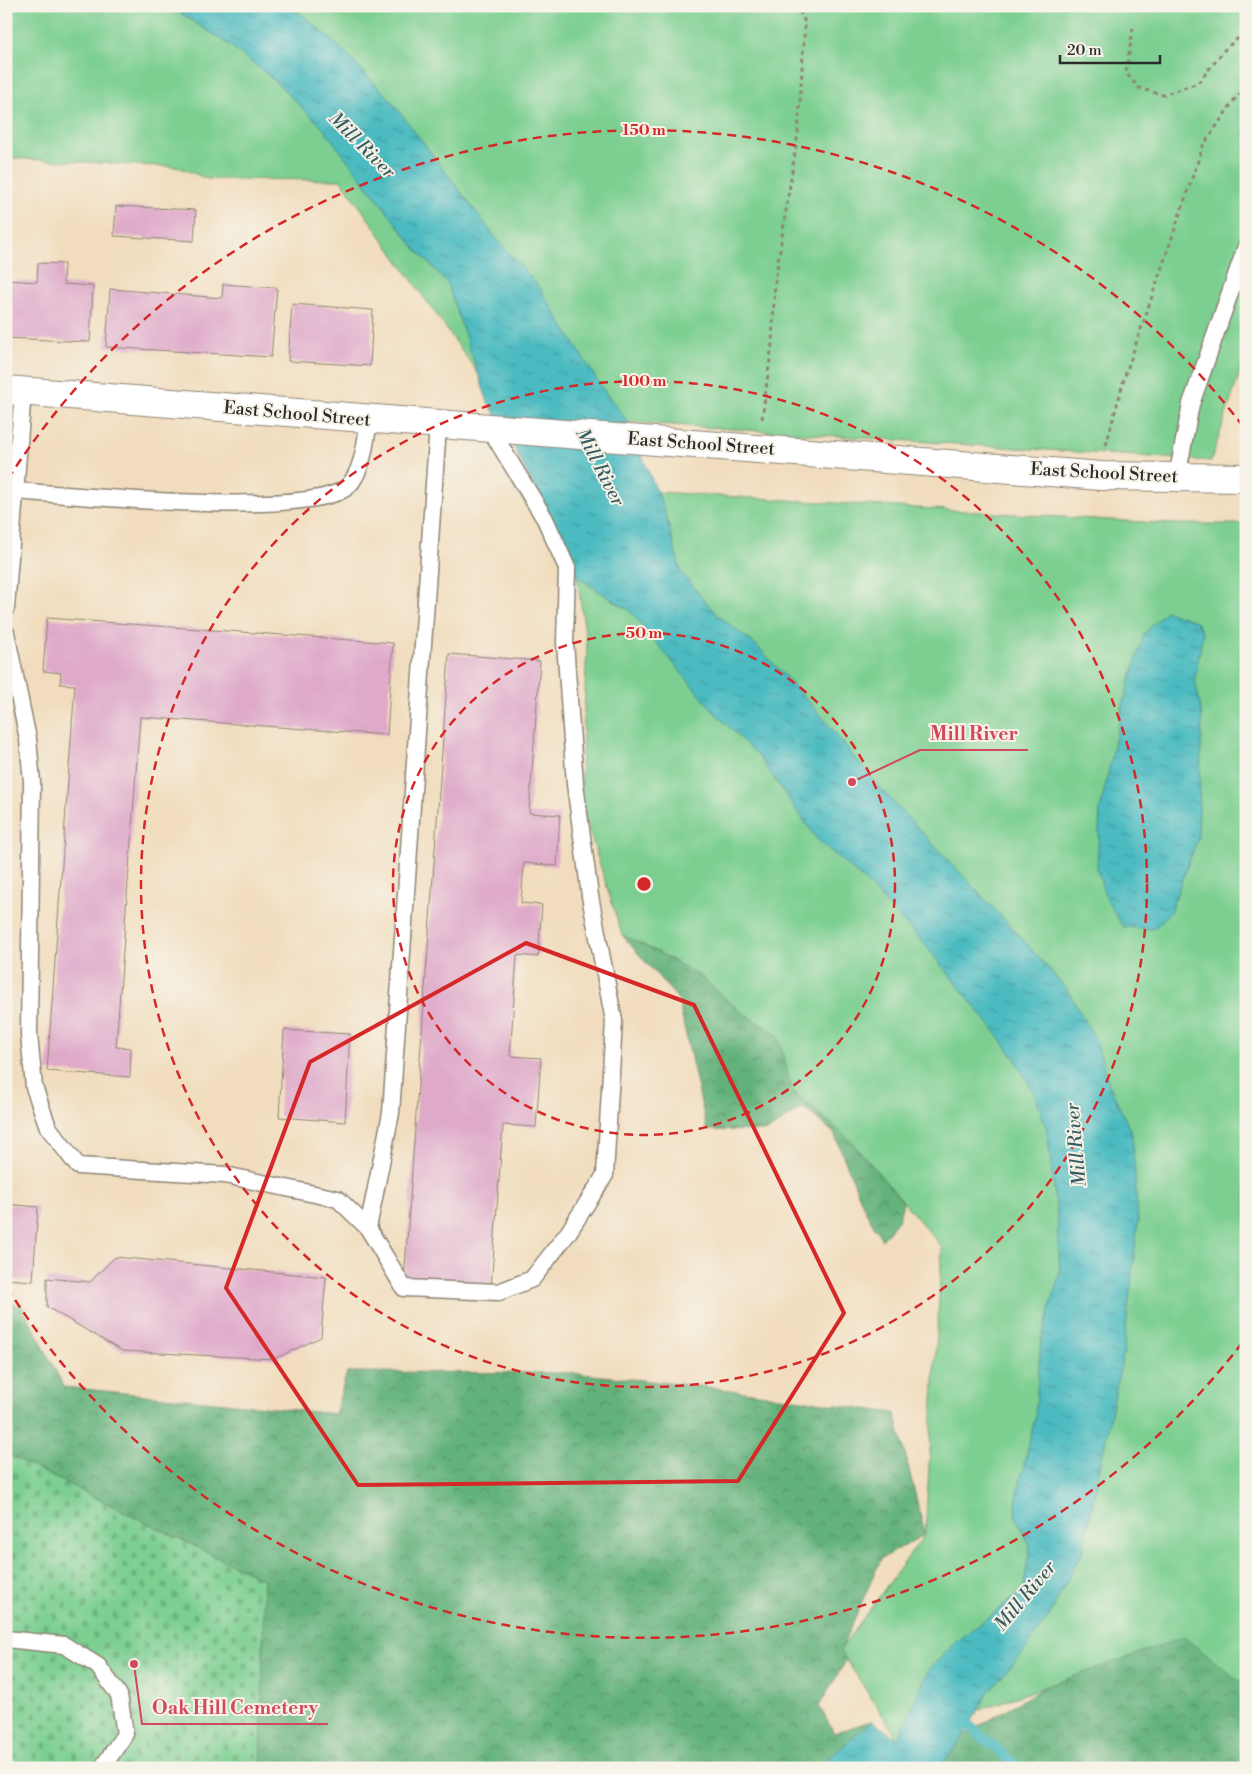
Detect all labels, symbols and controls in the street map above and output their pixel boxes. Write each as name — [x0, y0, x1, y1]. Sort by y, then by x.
scale bar — [1060, 32, 1160, 64]
text: 20 m — [1067, 41, 1102, 60]
water label: Mill River — [324, 107, 401, 184]
text: 150 m — [622, 121, 666, 140]
text: 100 m — [622, 372, 667, 391]
street label: East School Street — [222, 396, 372, 432]
water label: Mill River — [570, 424, 630, 511]
street label: East School Street — [626, 427, 776, 461]
street label: East School Street — [1030, 458, 1179, 488]
text: 50 m — [626, 624, 662, 643]
callout: Mill River — [920, 716, 1028, 750]
text: Mill River — [930, 722, 1019, 746]
centre of rings — [635, 875, 653, 893]
water label: Mill River — [1060, 1101, 1092, 1188]
water label: Mill River — [989, 1555, 1062, 1636]
callout: Oak Hill Cemetery — [142, 1690, 328, 1724]
text: Oak Hill Cemetery — [152, 1696, 318, 1720]

